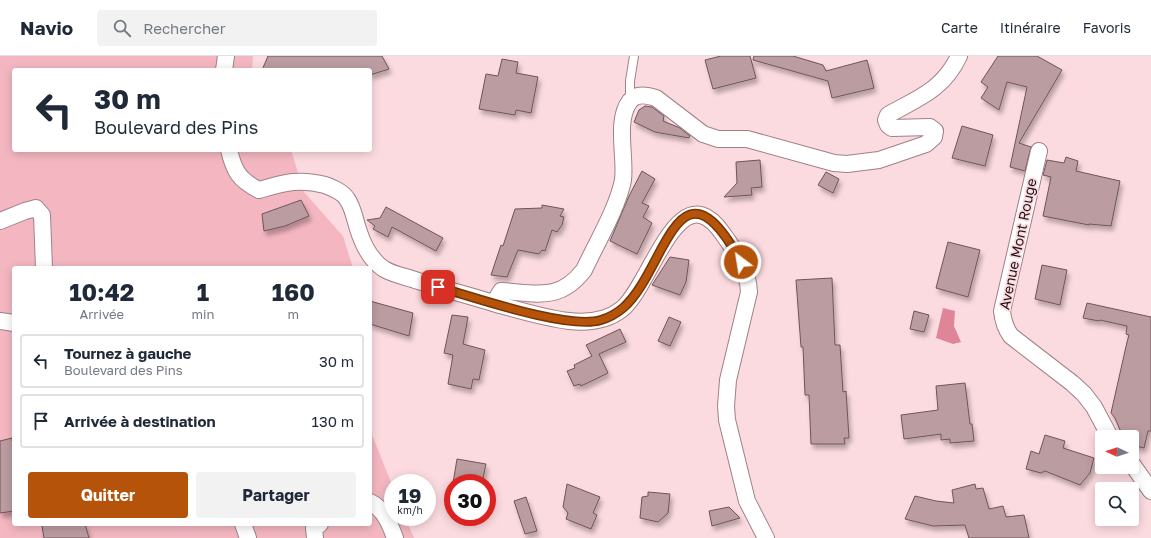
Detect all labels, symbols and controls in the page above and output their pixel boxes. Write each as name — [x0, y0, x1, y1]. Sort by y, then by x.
search box — [97, 10, 377, 46]
text: Navio — [20, 16, 73, 39]
icon: search — [111, 17, 133, 39]
text: Rechercher — [143, 19, 226, 37]
text: Carte — [941, 19, 978, 36]
text: Itinéraire — [1000, 19, 1061, 36]
text: Favoris — [1083, 19, 1131, 36]
text: 30 m — [94, 82, 161, 115]
icon: left — [28, 84, 80, 136]
text: Boulevard des Pins — [94, 116, 258, 138]
street label: Avenue Mont Rouge — [995, 177, 1040, 311]
position arrow — [720, 241, 762, 283]
pin — [421, 270, 455, 304]
icon: arrive — [427, 276, 449, 298]
text: 10:42 — [69, 277, 134, 306]
text: 1 — [197, 277, 209, 306]
text: 160 — [272, 277, 315, 306]
text: Arrivée — [80, 306, 124, 322]
text: min — [192, 306, 215, 322]
text: m — [287, 306, 299, 322]
text: Tournez à gauche — [64, 344, 191, 362]
icon: left — [30, 350, 52, 372]
text: 30 m — [319, 352, 354, 370]
text: Boulevard des Pins — [64, 362, 183, 378]
icon: arrive — [30, 410, 52, 432]
text: Arrivée à destination — [64, 412, 216, 430]
text: 130 m — [312, 412, 354, 430]
north arrow — [1095, 430, 1139, 474]
map controls — [1095, 430, 1139, 526]
button: Quitter — [28, 472, 188, 518]
button: Partager — [196, 472, 356, 518]
speed limit sign: 30 — [444, 474, 496, 526]
button: search — [1095, 482, 1139, 526]
text: 19 — [398, 483, 421, 507]
text: km/h — [397, 504, 423, 516]

